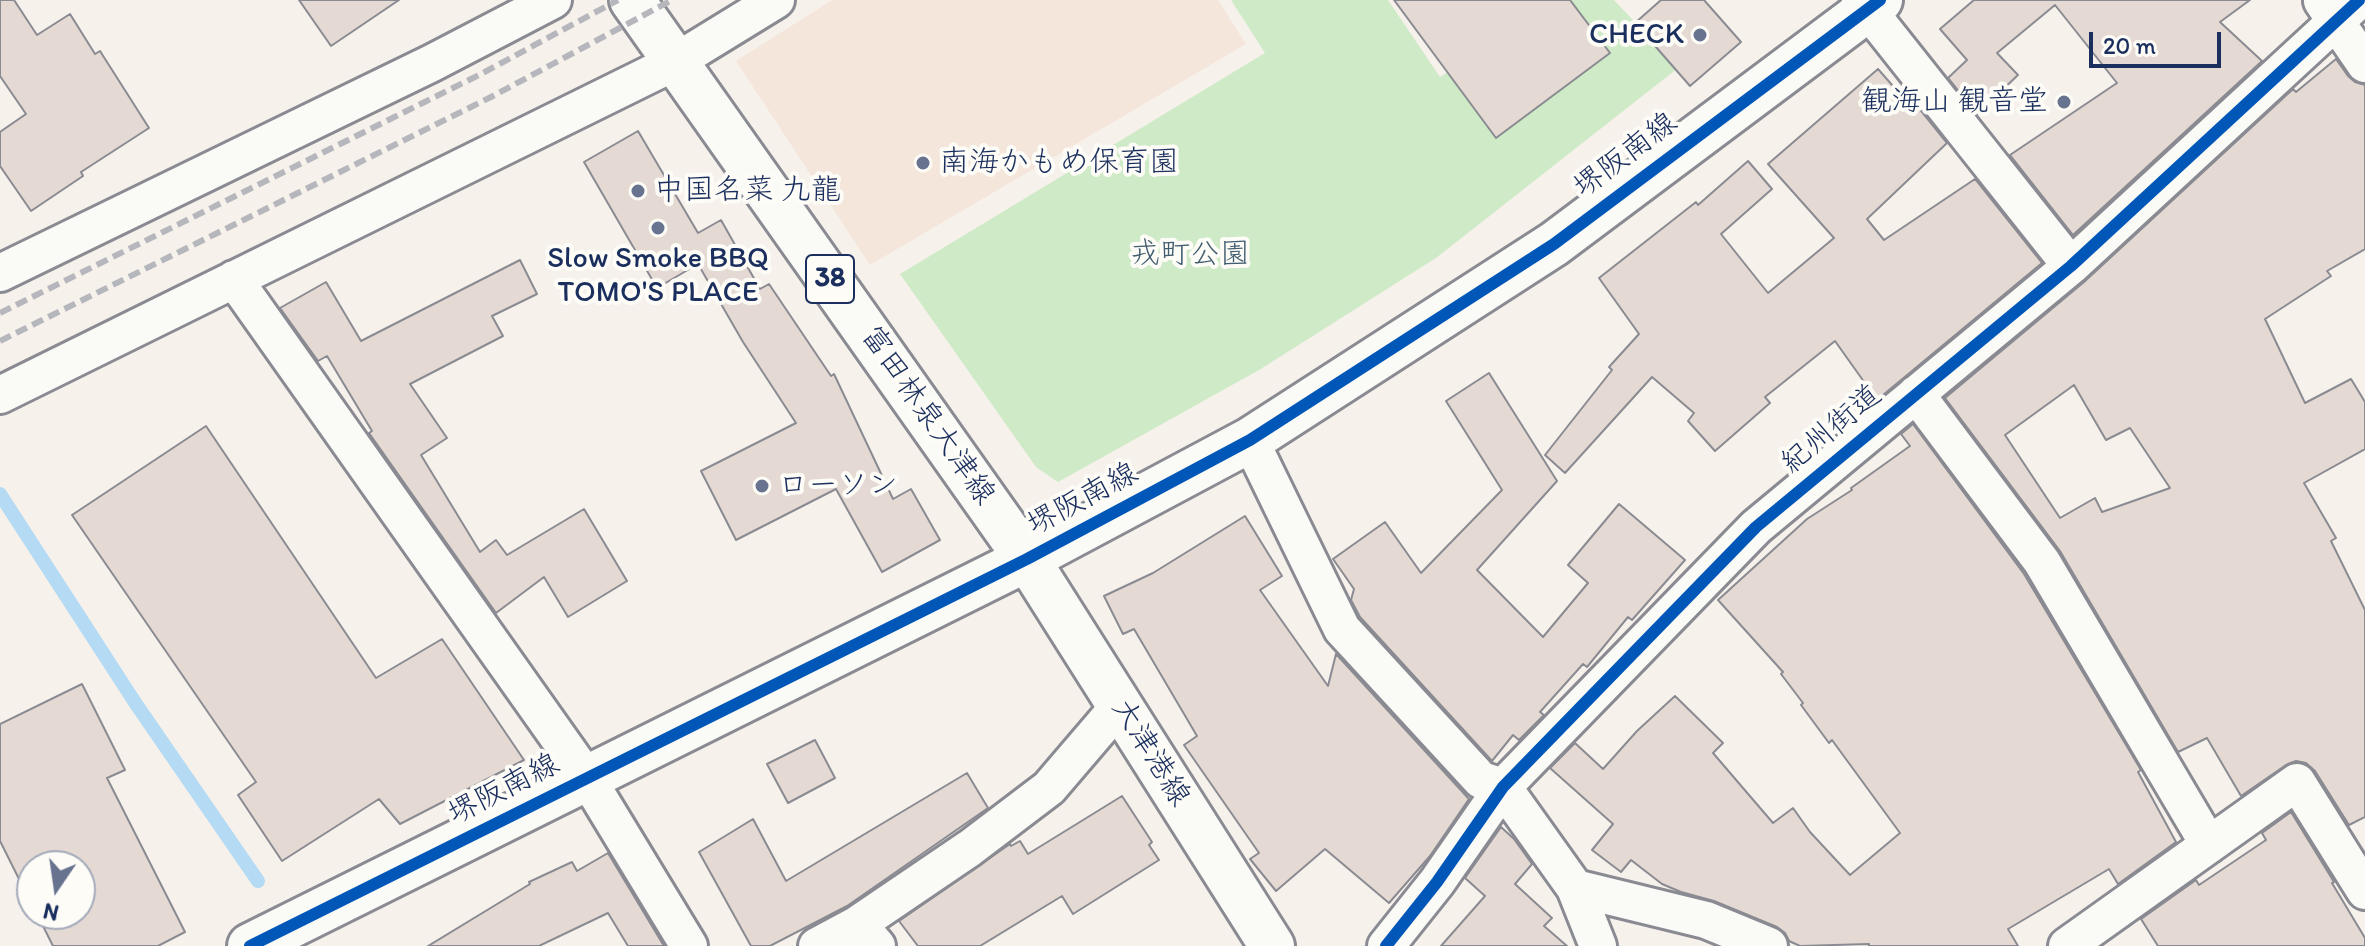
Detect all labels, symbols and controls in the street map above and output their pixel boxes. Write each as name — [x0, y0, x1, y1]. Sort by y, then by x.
scale bar — [2093, 16, 2225, 66]
place label: CHECK — [1589, 17, 1684, 53]
marker: CHECK — [1691, 26, 1709, 44]
text: 20 m — [2103, 31, 2156, 60]
place label: 観海山 観音堂 — [1861, 84, 2048, 120]
marker: 観海山 観音堂 — [2055, 93, 2073, 111]
street label: 堺阪南線 — [1567, 106, 1685, 206]
place label: 南海かもめ保育園 — [939, 145, 1179, 181]
marker: 南海かもめ保育園 — [914, 154, 932, 172]
place label: 中国名菜 九龍 — [654, 173, 841, 209]
marker: 中国名菜 九龍 — [629, 182, 647, 200]
marker: Slow Smoke BBQ TOMO'S PLACE — [649, 219, 667, 237]
park label: 戎町公園 — [1130, 237, 1250, 273]
place label: Slow Smoke BBQ TOMO'S PLACE — [547, 241, 769, 312]
road number: 38 — [806, 255, 854, 303]
street label: 富田林泉大津線 — [852, 320, 1002, 512]
street label: 紀州街道 — [1774, 378, 1890, 482]
street label: 堺阪南線 — [1022, 456, 1144, 544]
place label: ローソン — [778, 468, 898, 504]
marker: ローソン — [753, 477, 771, 495]
street label: 大津港線 — [1103, 693, 1197, 813]
street label: 堺阪南線 — [442, 747, 566, 833]
north arrow — [16, 850, 96, 930]
text: N — [41, 897, 61, 927]

